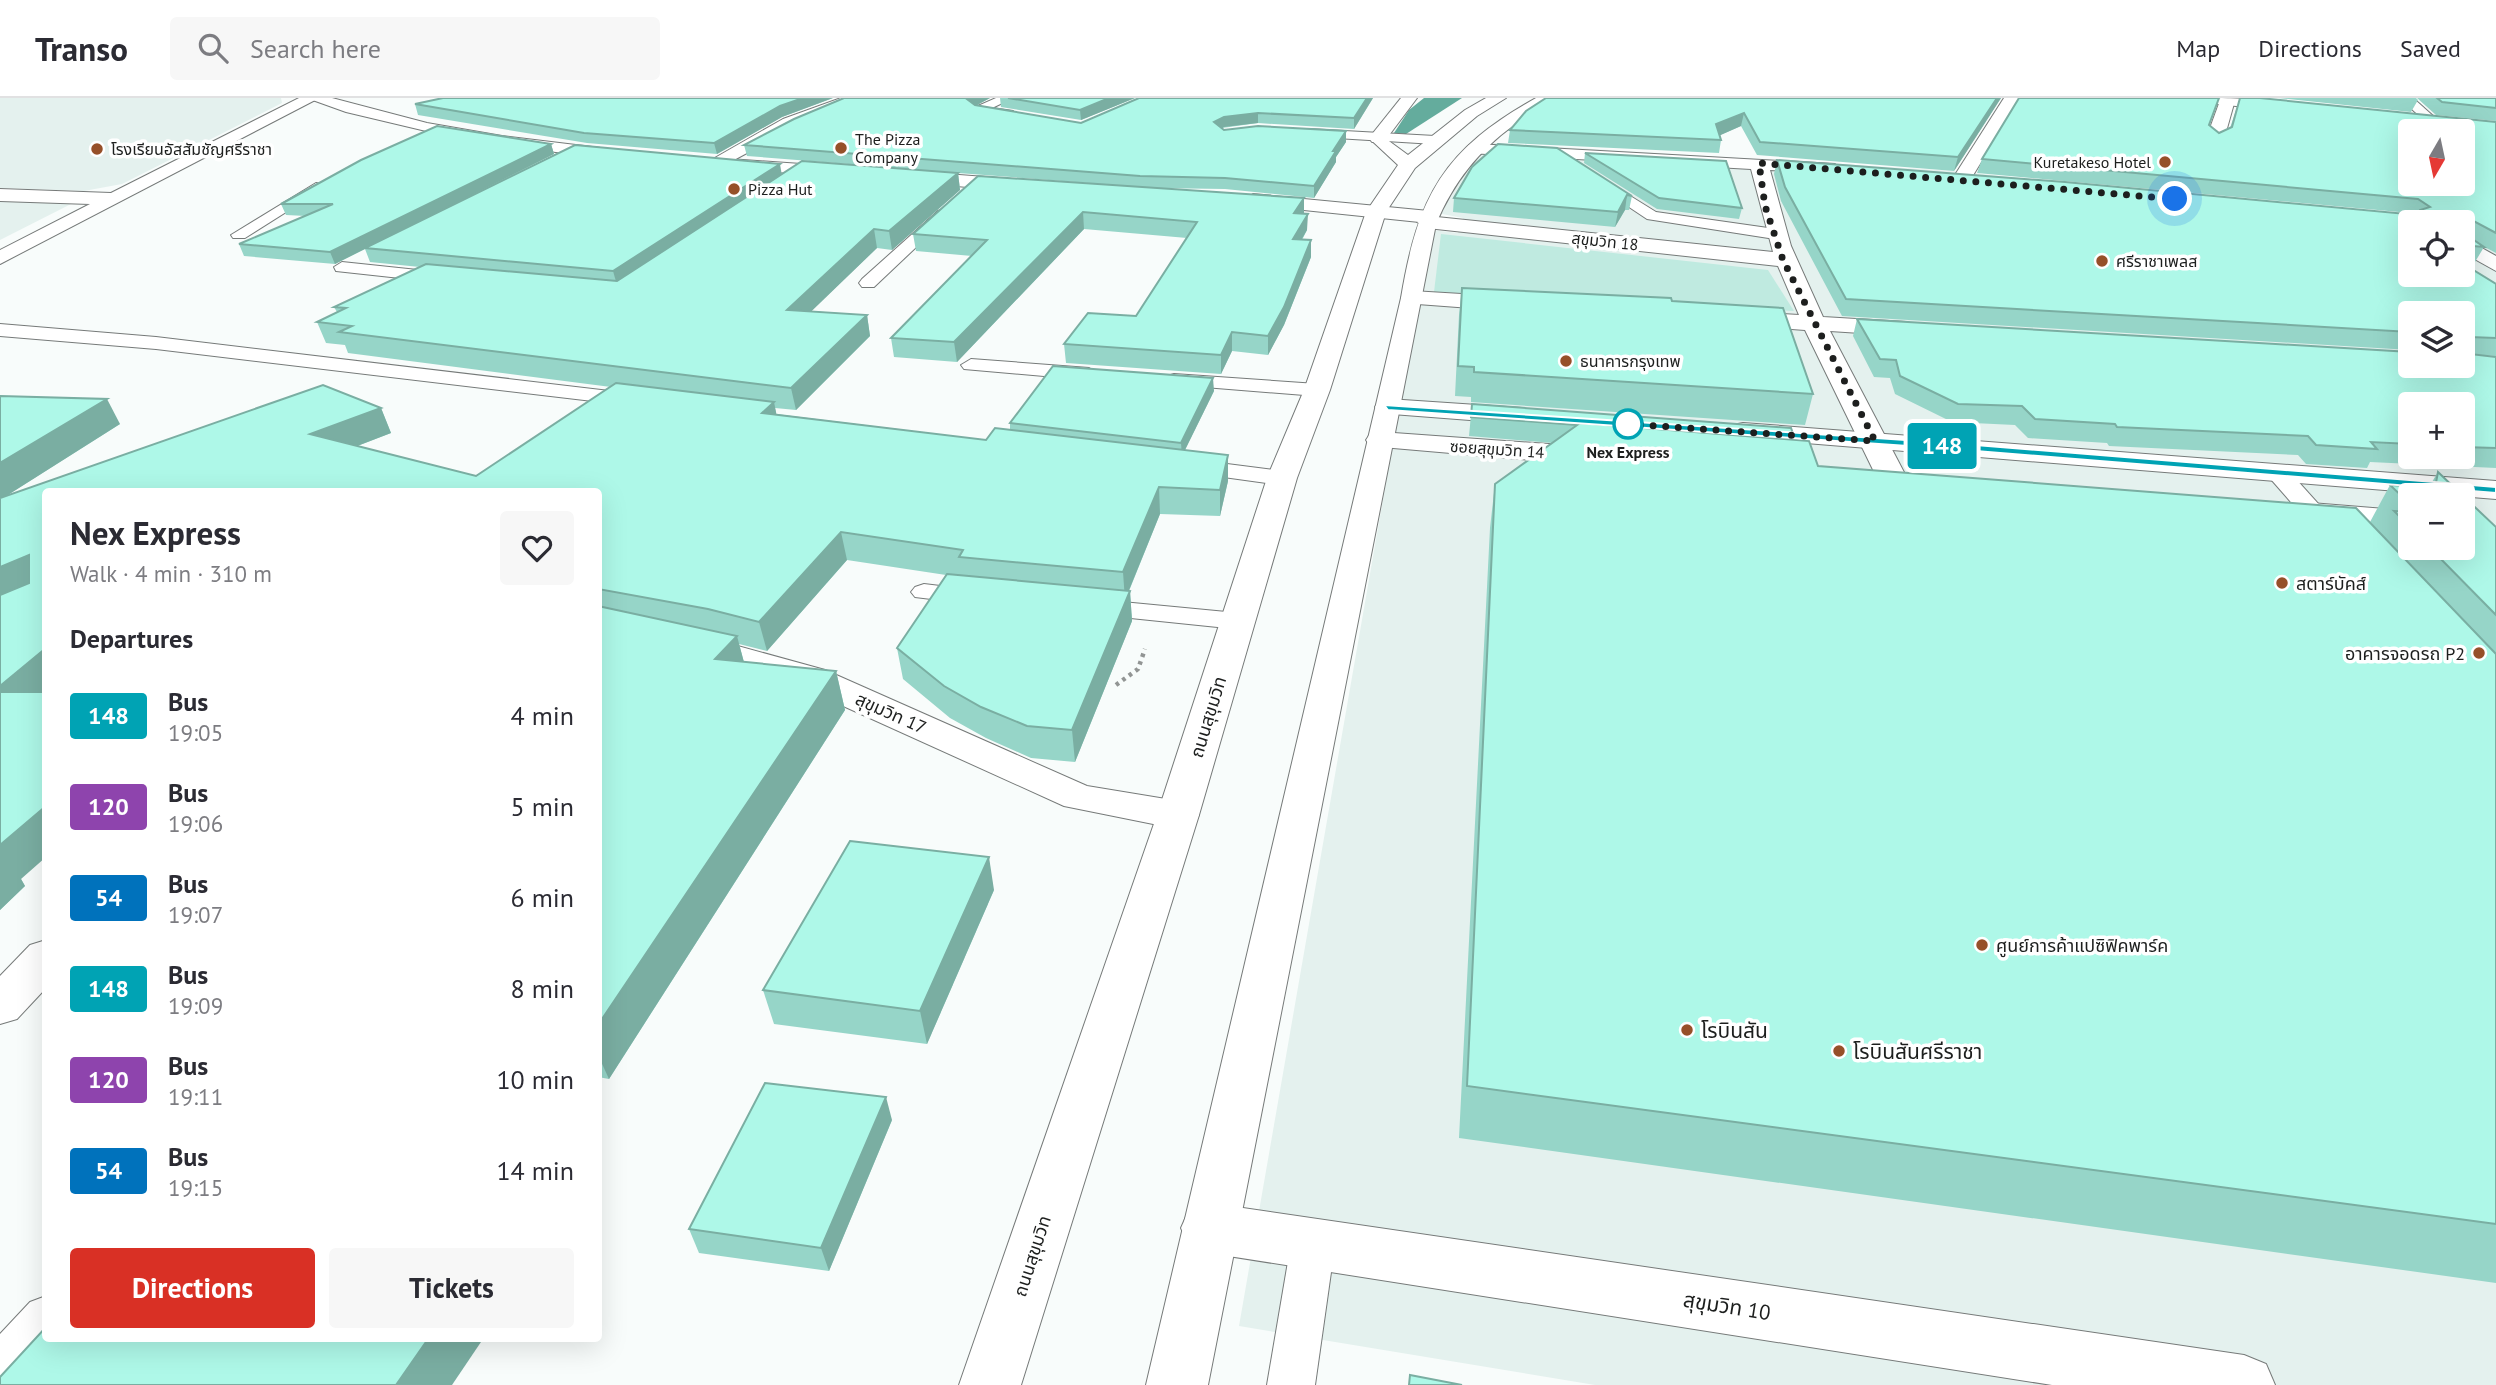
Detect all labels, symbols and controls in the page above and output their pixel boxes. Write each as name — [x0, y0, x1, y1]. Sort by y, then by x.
search box — [170, 17, 660, 80]
text: Transo — [35, 27, 128, 70]
icon: search — [194, 29, 232, 67]
text: Search here — [250, 32, 381, 65]
text: Map — [2176, 33, 2220, 64]
text: Directions — [2258, 33, 2362, 64]
text: Saved — [2400, 33, 2461, 64]
north arrow — [2398, 119, 2474, 196]
map controls — [2398, 119, 2475, 560]
place label: The Pizza Company — [855, 129, 921, 167]
place label: โรงเรียนอัสสัมชัญศรีราชา — [111, 139, 272, 159]
marker: The Pizza Company — [833, 140, 849, 156]
marker: โรงเรียนอัสสัมชัญศรีราชา — [89, 141, 105, 157]
place label: Kuretakeso Hotel — [2034, 152, 2151, 172]
marker: Kuretakeso Hotel — [2157, 154, 2173, 170]
place label: Pizza Hut — [748, 179, 813, 199]
marker: Pizza Hut — [726, 181, 742, 197]
your location — [2157, 181, 2192, 216]
button: locate — [2398, 210, 2475, 287]
street label: สุขุมวิท 18 — [1571, 228, 1639, 254]
place label: ศรีราชาเพลส — [2116, 251, 2197, 271]
marker: ศรีราชาเพลส — [2094, 253, 2110, 269]
button: layers — [2398, 301, 2475, 378]
place label: ธนาคารกรุงเทพ — [1580, 351, 1681, 371]
marker: ธนาคารกรุงเทพ — [1558, 353, 1574, 369]
button: + — [2398, 392, 2475, 469]
marker: Nex Express — [1613, 409, 1643, 439]
line badge: 148 — [1902, 423, 1982, 469]
text: 148 — [1922, 430, 1962, 461]
street label: ซอยสุขุมวิท 14 — [1449, 436, 1545, 462]
place label: Nex Express — [1587, 442, 1670, 462]
button: − — [2398, 483, 2475, 560]
text: Nex Express — [70, 511, 241, 554]
button: heart — [500, 511, 574, 585]
text: Walk · 4 min · 310 m — [70, 559, 272, 588]
place label: สตาร์บัคส์ — [2296, 572, 2366, 595]
marker: สตาร์บัคส์ — [2274, 575, 2290, 591]
text: Departures — [70, 622, 193, 655]
place label: อาคารจอดรถ P2 — [2345, 642, 2465, 665]
marker: อาคารจอดรถ P2 — [2471, 645, 2487, 661]
street label: ถนนสุขุมวิท — [1185, 674, 1231, 760]
text: Bus — [168, 685, 208, 718]
street label: สุขุมวิท 17 — [852, 687, 930, 739]
text: 4 min — [511, 699, 574, 732]
text: 148 — [88, 700, 129, 731]
text: 19:05 — [168, 718, 223, 747]
text: Bus — [168, 776, 208, 809]
text: 5 min — [511, 790, 574, 823]
text: 120 — [88, 791, 129, 822]
text: 19:06 — [168, 809, 223, 838]
text: Bus — [168, 867, 208, 900]
text: 6 min — [511, 881, 574, 914]
text: 54 — [95, 882, 122, 913]
text: 19:07 — [168, 900, 223, 929]
place label: ศูนย์การค้าแปซิฟิคพาร์ค — [1996, 934, 2168, 958]
marker: ศูนย์การค้าแปซิฟิคพาร์ค — [1974, 937, 1990, 953]
text: Bus — [168, 958, 208, 991]
text: 8 min — [511, 972, 574, 1005]
text: 148 — [88, 973, 129, 1004]
text: 19:09 — [168, 991, 223, 1020]
place label: โรบินสัน — [1701, 1017, 1768, 1044]
marker: โรบินสัน — [1679, 1022, 1695, 1038]
place label: โรบินสันศรีราชา — [1853, 1038, 1982, 1065]
marker: โรบินสันศรีราชา — [1831, 1043, 1847, 1059]
text: Bus — [168, 1049, 208, 1082]
text: 10 min — [496, 1063, 574, 1096]
text: 120 — [88, 1064, 129, 1095]
text: 19:11 — [168, 1082, 223, 1111]
text: Bus — [168, 1140, 208, 1173]
text: 14 min — [496, 1154, 574, 1187]
text: 54 — [95, 1155, 122, 1186]
text: 19:15 — [168, 1173, 223, 1202]
street label: ถนนสุขุมวิท — [1008, 1213, 1056, 1299]
button: Directions — [70, 1248, 315, 1328]
button: Tickets — [329, 1248, 574, 1328]
street label: สุขุมวิท 10 — [1681, 1286, 1773, 1326]

